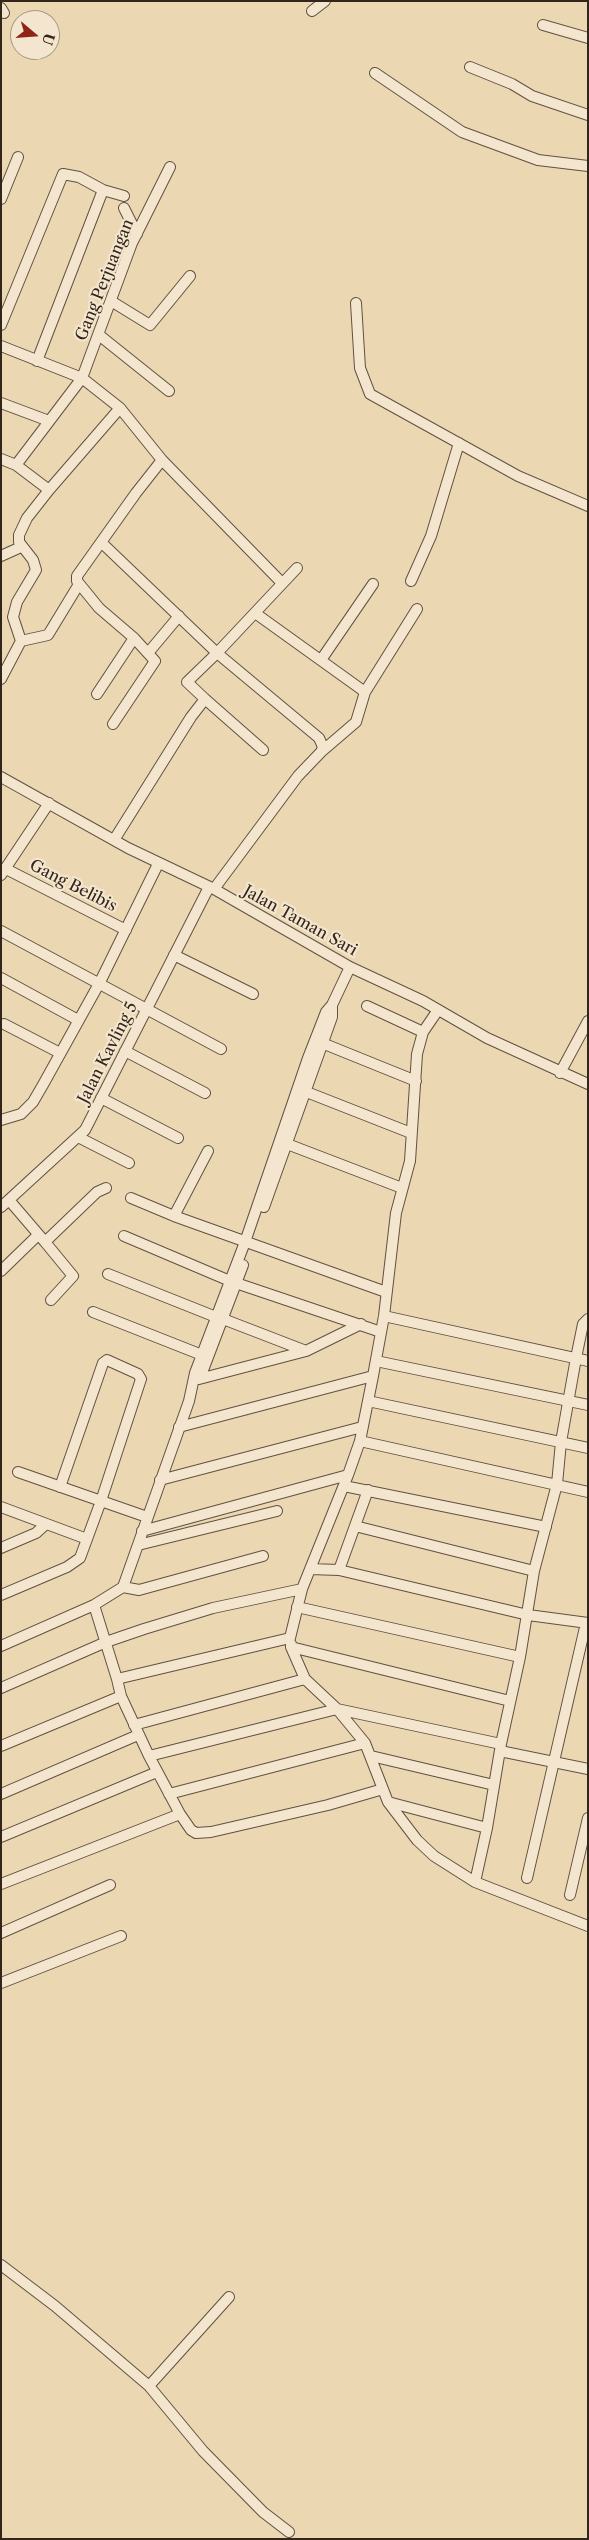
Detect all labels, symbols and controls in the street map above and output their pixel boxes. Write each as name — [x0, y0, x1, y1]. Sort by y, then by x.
north arrow — [10, 10, 60, 60]
text: U — [38, 31, 59, 48]
street label: Gang Perjuangan — [72, 216, 138, 344]
street label: Gang Belibis — [26, 856, 120, 916]
street label: Jalan Taman Sari — [240, 882, 360, 960]
street label: Jalan Kavling 5 — [74, 999, 142, 1107]

